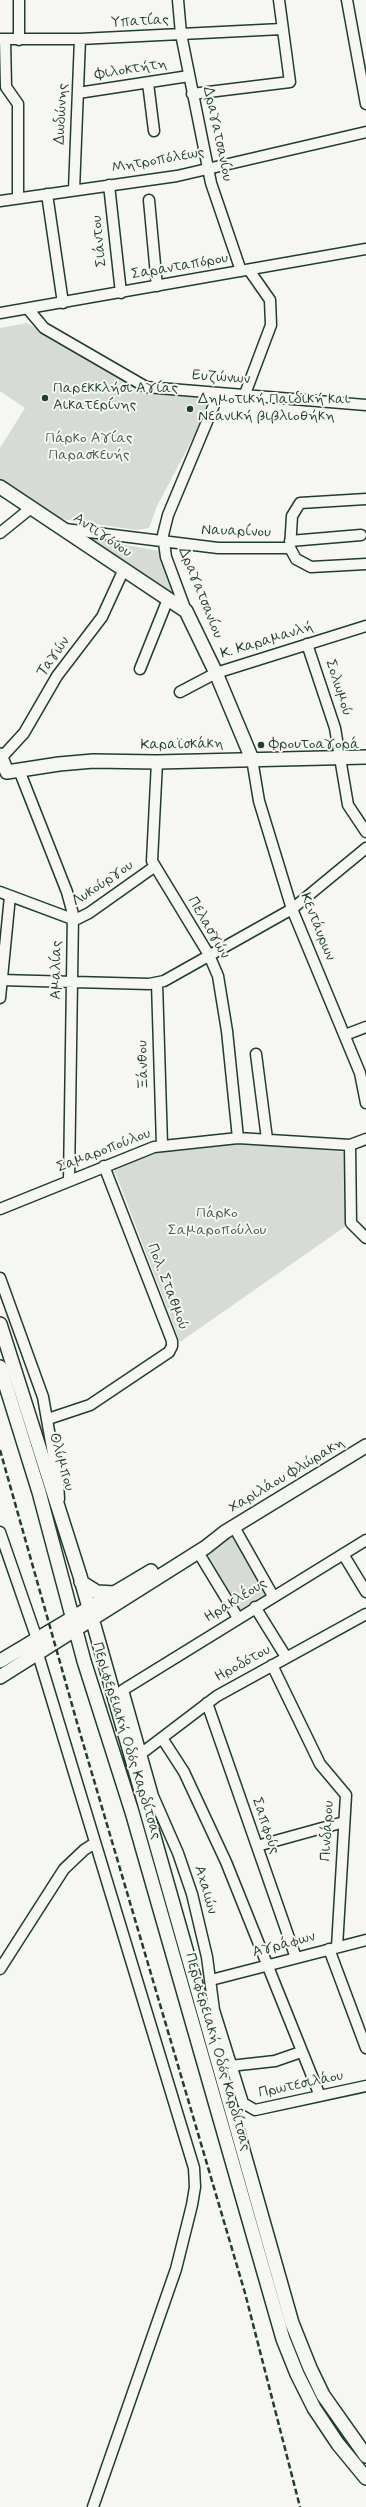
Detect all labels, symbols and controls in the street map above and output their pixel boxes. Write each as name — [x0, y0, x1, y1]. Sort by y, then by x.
street label: Υπατίας — [111, 11, 169, 33]
street label: Φιλοκτήτη — [94, 55, 168, 85]
street label: Δωδώνης — [51, 83, 73, 145]
street label: Δραγατσανίου — [198, 85, 236, 183]
street label: Μητροπόλεως — [110, 144, 206, 178]
street label: Σιάντου — [88, 214, 112, 268]
street label: Σαρανταπόρου — [130, 250, 230, 284]
street label: Ευζώνων — [191, 367, 251, 389]
place label: Παρεκκλήσι Αγίας Αικατερίνης — [53, 380, 178, 415]
place label: Δημοτική Παιδική και Νεανική βιβλιοθήκη — [198, 391, 350, 426]
marker: Παρεκκλήσι Αγίας Αικατερίνης — [40, 393, 50, 403]
marker: Δημοτική Παιδική και Νεανική βιβλιοθήκη — [185, 404, 195, 414]
park label: Πάρκο Αγίας Παρασκευής — [45, 430, 133, 465]
street label: Αντιγόνου — [69, 510, 135, 562]
street label: Ναυαρίνου — [201, 522, 271, 542]
street label: Δραγατσανίου — [174, 545, 226, 641]
street label: Κ. Καραμανλή — [218, 618, 316, 664]
street label: Ταγών — [34, 633, 74, 681]
street label: Σολωμού — [320, 657, 356, 719]
street label: Καραϊσκάκη — [140, 735, 224, 755]
place label: Φρουτοαγορά — [269, 736, 359, 754]
marker: Φρουτοαγορά — [256, 740, 266, 750]
street label: Λυκούργου — [69, 857, 137, 911]
street label: Κεντάυρων — [295, 890, 339, 964]
street label: Πελασγών — [183, 894, 233, 962]
street label: Αμαλίας — [47, 940, 67, 1000]
street label: Ξάνθου — [134, 1040, 154, 1090]
street label: Σαμαροπούλου — [55, 1125, 153, 1177]
park label: Πάρκο Σαμαροπούλου — [168, 1205, 266, 1240]
street label: Πολ. Σταθμού — [142, 1241, 192, 1333]
street label: Ολύμπου — [44, 1431, 78, 1493]
street label: Χαριλάου Φλώρακη — [226, 1434, 348, 1518]
street label: Ηρακλέους — [202, 1575, 270, 1627]
street label: Περιφερειακή Οδός Καρδίτσας — [87, 1640, 165, 1842]
street label: Ηροδότου — [212, 1641, 274, 1687]
street label: Σαπφούς — [247, 1795, 283, 1857]
street label: Πινδάρου — [317, 1800, 339, 1862]
street label: Αχαιών — [190, 1864, 220, 1916]
street label: Αγράφων — [251, 1928, 317, 1962]
street label: Περιφερειακή Οδός Καρδίτσας — [180, 1951, 254, 2153]
street label: Πρωτεσιλάου — [257, 2067, 345, 2103]

